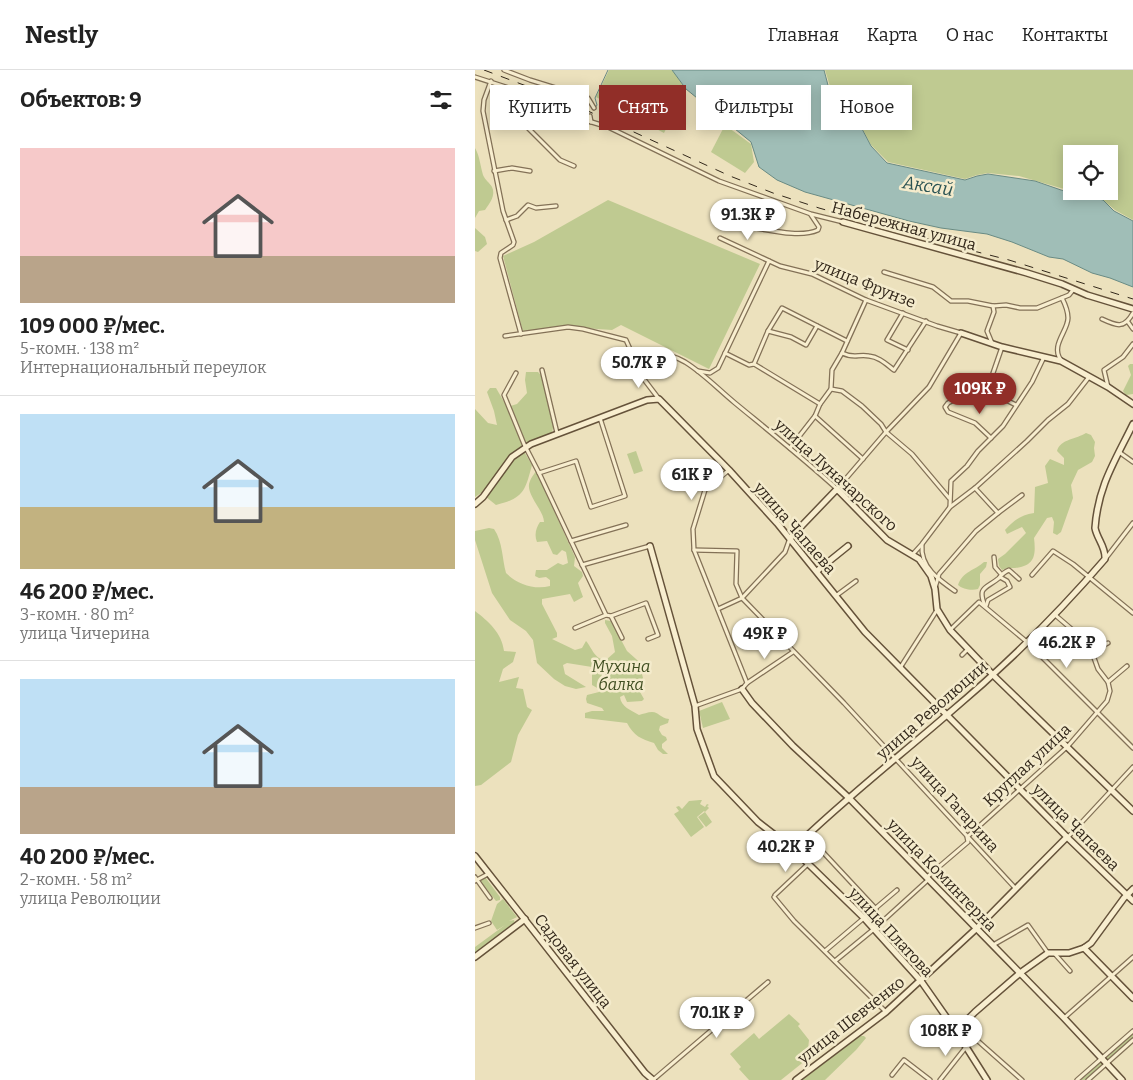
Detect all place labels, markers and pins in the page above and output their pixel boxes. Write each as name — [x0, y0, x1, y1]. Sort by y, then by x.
pin: 91.3K ₽ — [702, 198, 794, 241]
pin: 50.7K ₽ — [593, 346, 685, 389]
pin: 109K ₽ — [939, 372, 1021, 415]
pin: 61K ₽ — [657, 458, 727, 501]
pin: 49K ₽ — [730, 618, 800, 660]
pin: 46.2K ₽ — [1021, 626, 1113, 669]
pin: 40.2K ₽ — [740, 830, 832, 873]
pin: 70.1K ₽ — [671, 996, 763, 1039]
pin: 108K ₽ — [905, 1014, 987, 1057]

